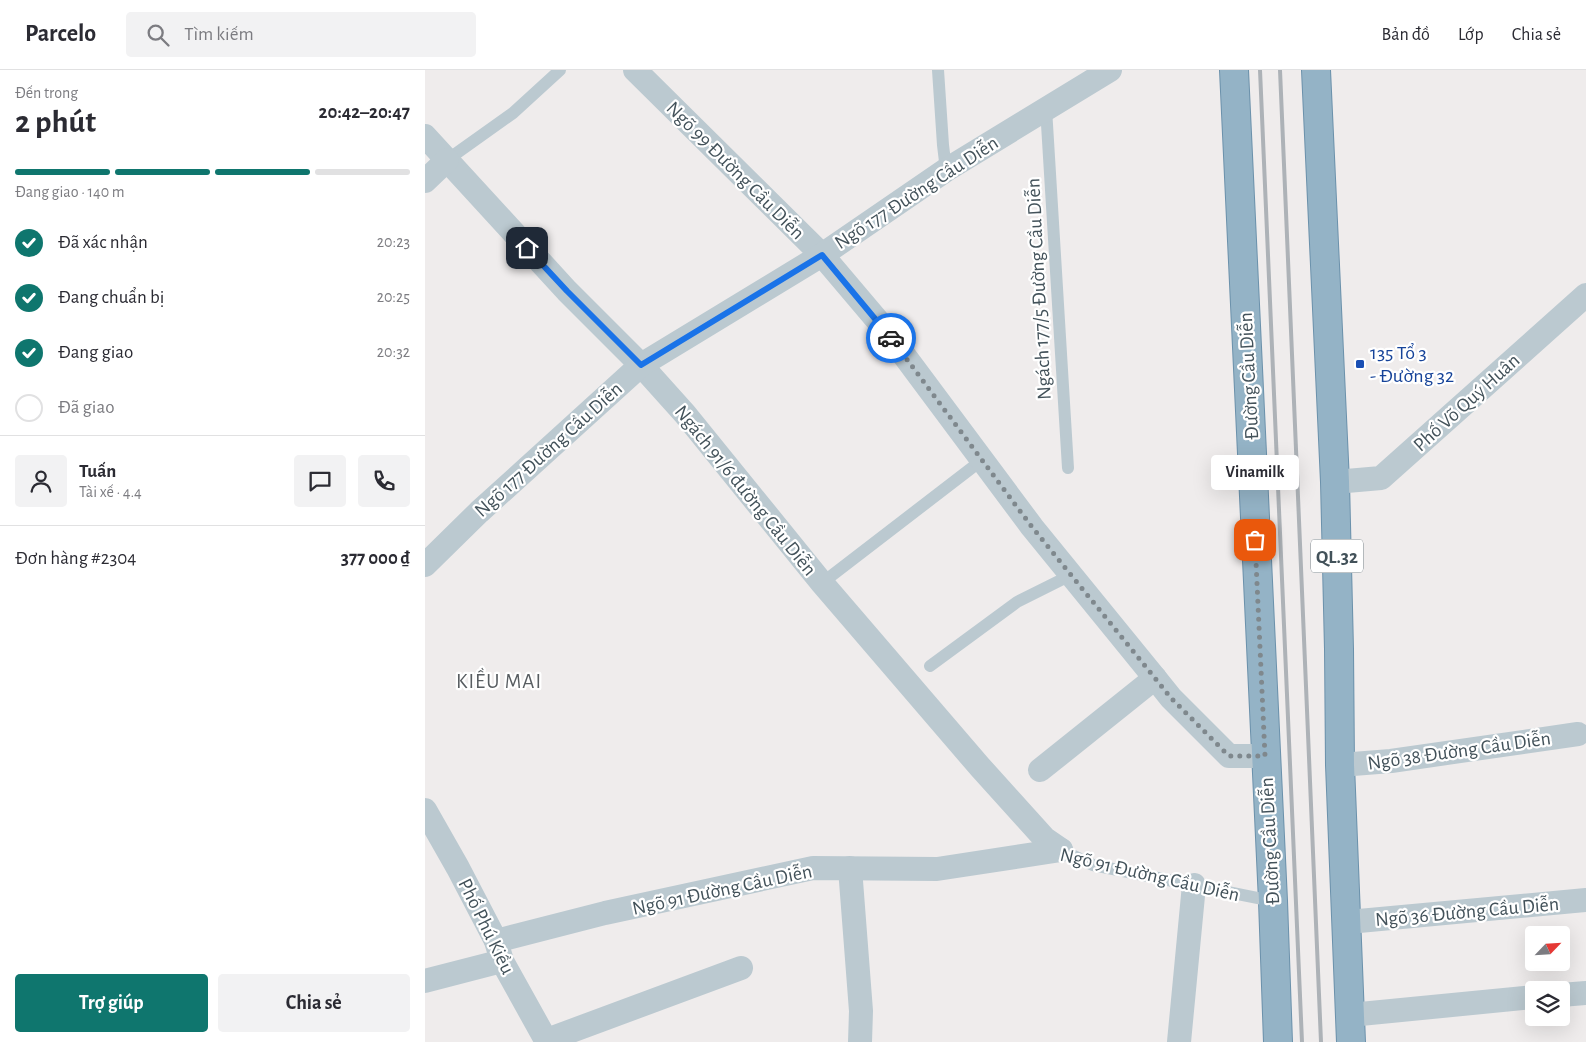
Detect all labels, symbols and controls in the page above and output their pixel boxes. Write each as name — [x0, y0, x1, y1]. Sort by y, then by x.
search box — [126, 12, 476, 57]
icon: search — [144, 21, 172, 49]
text: Parcelo — [25, 22, 96, 46]
text: Tìm kiếm — [184, 25, 254, 44]
text: Bản đồ — [1382, 26, 1430, 44]
text: Lớp — [1458, 26, 1484, 44]
text: Chia sẻ — [1512, 26, 1561, 44]
text: Đến trong — [15, 85, 78, 101]
street label: Ngõ 99 Đường Cầu Diễn — [663, 98, 808, 243]
text: 20:42–20:47 — [319, 103, 410, 122]
text: 2 phút — [15, 106, 96, 138]
street label: Ngõ 177 Đường Cầu Diễn — [831, 133, 1002, 253]
street label: Ngách 177/5 Đường Cầu Diễn — [1023, 178, 1055, 400]
text: Đang giao · 140 m — [15, 184, 125, 200]
pin — [506, 227, 548, 269]
icon: check — [15, 229, 43, 257]
text: Đã xác nhận — [58, 233, 148, 252]
text: 20:23 — [377, 234, 410, 250]
icon: home — [513, 234, 541, 262]
icon: check — [15, 284, 43, 312]
text: Đang chuẩn bị — [58, 288, 164, 307]
text: 20:25 — [377, 289, 410, 305]
street label: Đường Cầu Diễn — [1236, 312, 1262, 440]
courier — [866, 313, 916, 363]
icon: car — [877, 324, 905, 352]
icon: check — [15, 339, 43, 367]
text: Đang giao — [58, 343, 133, 362]
place label: 135 Tổ 3 - Đường 32 — [1370, 343, 1454, 386]
text: 20:32 — [377, 344, 410, 360]
street label: Phố Võ Quý Huân — [1410, 350, 1524, 455]
marker: 135 Tổ 3 - Đường 32 — [1354, 358, 1366, 370]
street label: Ngõ 177 Đường Cầu Diễn — [471, 379, 626, 521]
text: Đã giao — [58, 398, 115, 417]
street label: Ngách 91/6 đường Cầu Diễn — [671, 402, 820, 580]
button: person — [15, 455, 67, 507]
button: chat — [294, 455, 346, 507]
button: phone — [358, 455, 410, 507]
callout: Vinamilk — [1211, 455, 1299, 490]
text: Tuấn — [79, 462, 116, 481]
text: Vinamilk — [1226, 464, 1284, 480]
text: Tài xế · 4.4 — [79, 484, 142, 500]
pin — [1234, 519, 1276, 561]
icon: bag — [1241, 526, 1269, 554]
road number: QL.32 — [1311, 540, 1363, 572]
text: Đơn hàng #2304 — [15, 549, 136, 568]
text: 377 000 ₫ — [341, 549, 410, 568]
district label: KIỀU MAI — [456, 667, 542, 692]
street label: Ngõ 38 Đường Cầu Diễn — [1366, 728, 1552, 774]
street label: Đường Cầu Diễn — [1257, 777, 1283, 905]
street label: Ngõ 91 Đường Cầu Diễn — [1058, 845, 1241, 905]
street label: Ngõ 91 Đường Cầu Diễn — [630, 861, 814, 919]
street label: Phố Phú Kiều — [454, 876, 518, 977]
street label: Ngõ 36 Đường Cầu Diễn — [1374, 894, 1560, 930]
north arrow — [1525, 926, 1570, 971]
map controls — [1525, 926, 1570, 1026]
button: Trợ giúp — [15, 974, 208, 1032]
button: Chia sẻ — [218, 974, 410, 1032]
button: layers — [1525, 981, 1570, 1026]

